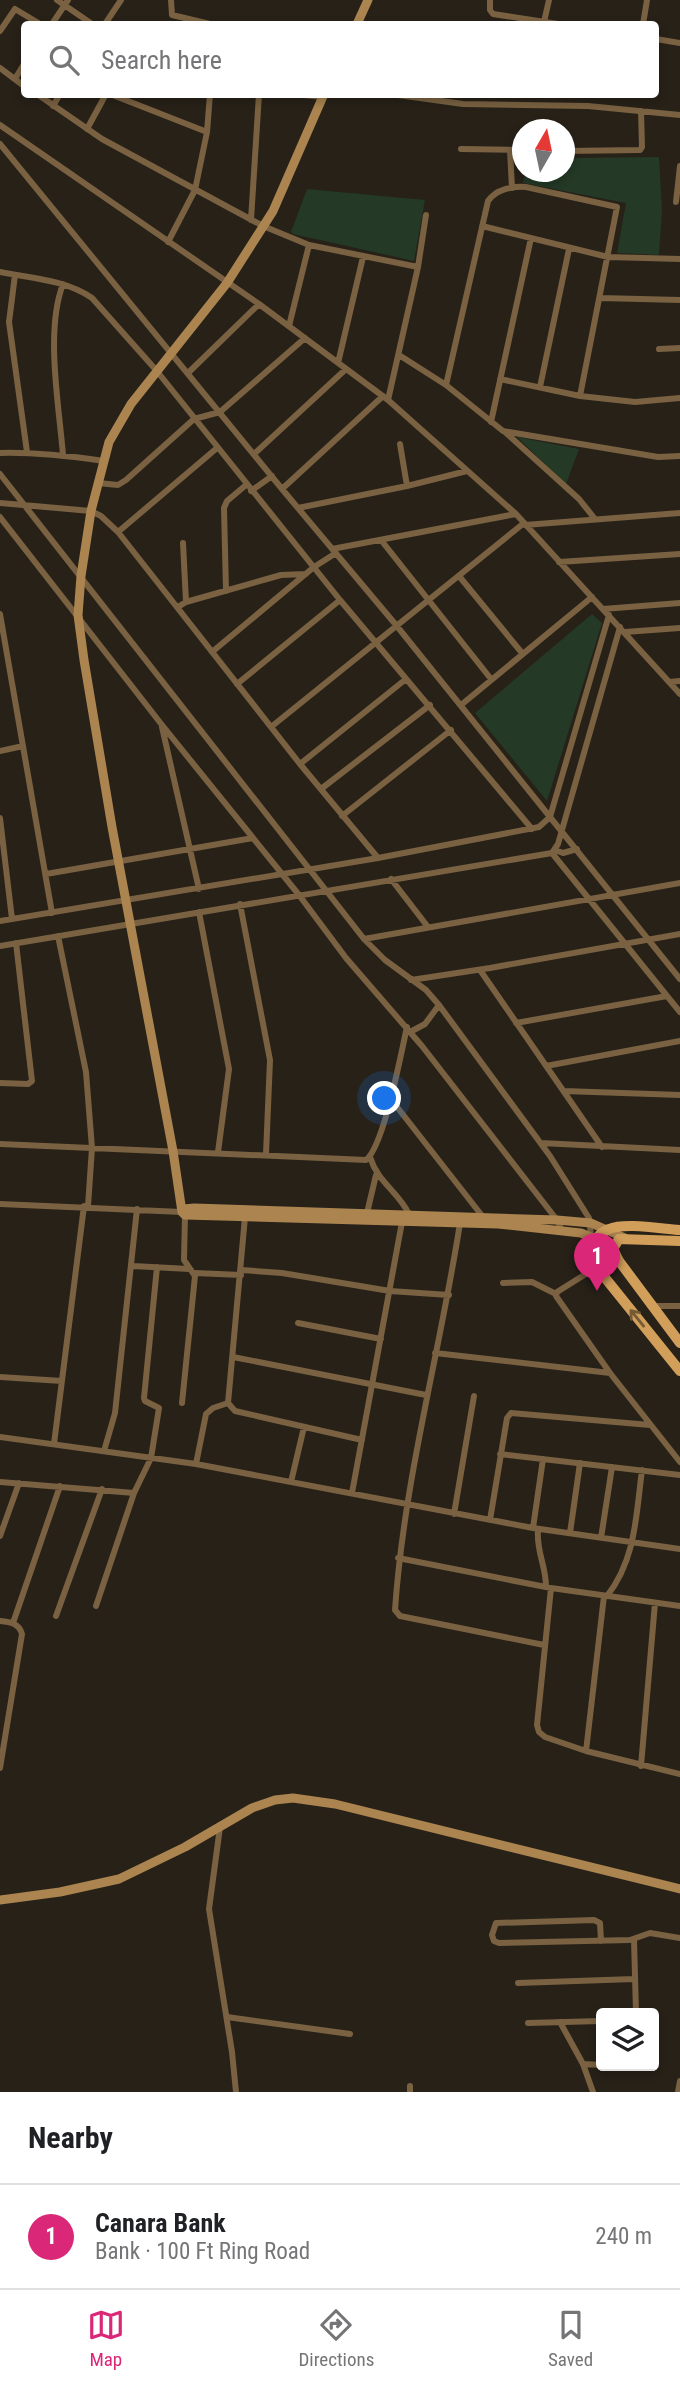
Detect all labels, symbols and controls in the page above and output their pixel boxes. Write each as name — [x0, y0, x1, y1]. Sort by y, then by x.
search box — [21, 21, 659, 98]
icon: search — [45, 41, 83, 79]
text: Search here — [101, 45, 222, 75]
north arrow — [512, 119, 575, 182]
your location — [367, 1081, 401, 1115]
pin: 1 — [574, 1233, 620, 1291]
one-way arrow — [630, 1310, 645, 1328]
map controls — [596, 2008, 659, 2071]
button: layers — [596, 2008, 659, 2071]
text: Nearby — [28, 2120, 113, 2155]
text: Canara Bank — [95, 2208, 226, 2238]
text: 1 — [45, 2223, 57, 2250]
text: 240 m — [595, 2223, 652, 2250]
text: Bank · 100 Ft Ring Road — [95, 2238, 310, 2265]
tab: Map — [87, 2306, 125, 2371]
tab: Directions — [298, 2306, 374, 2371]
tab: Saved — [548, 2306, 593, 2371]

